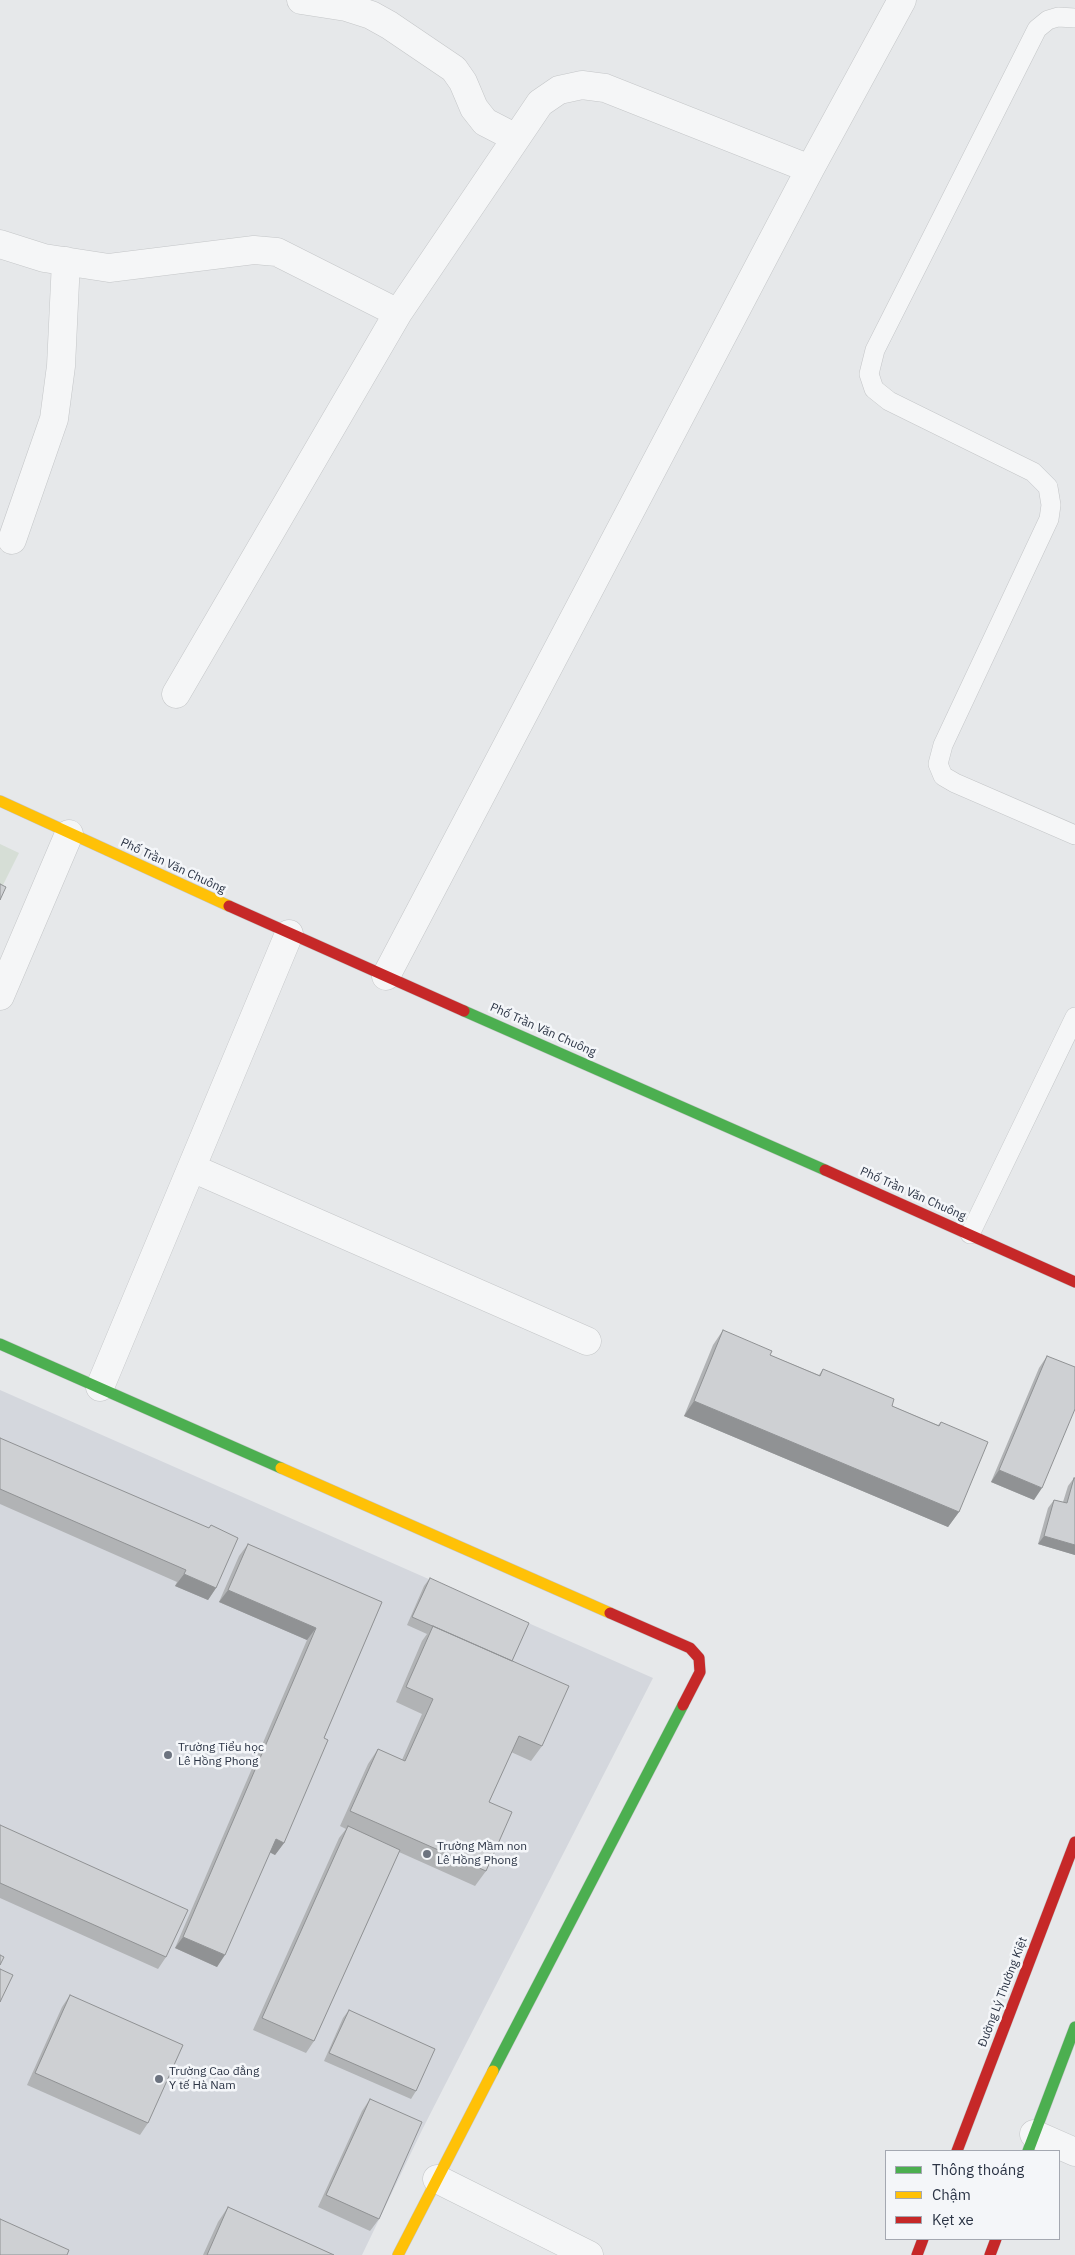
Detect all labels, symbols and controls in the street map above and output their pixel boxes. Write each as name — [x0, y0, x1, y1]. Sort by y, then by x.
street label: Phố Trần Văn Chuông — [118, 835, 228, 897]
street label: Phố Trần Văn Chuông — [488, 1000, 598, 1060]
street label: Phố Trần Văn Chuông — [858, 1164, 968, 1224]
place label: Trường Tiểu học Lê Hồng Phong — [178, 1741, 264, 1769]
marker: Trường Tiểu học Lê Hồng Phong — [162, 1749, 174, 1761]
place label: Trường Mầm non Lê Hồng Phong — [437, 1840, 527, 1868]
marker: Trường Mầm non Lê Hồng Phong — [421, 1848, 433, 1860]
street label: Đường Lý Thường Kiệt — [975, 1935, 1031, 2049]
place label: Trường Cao đẳng Y tế Hà Nam — [169, 2065, 259, 2093]
marker: Trường Cao đẳng Y tế Hà Nam — [153, 2073, 165, 2085]
legend — [885, 2150, 1060, 2240]
text: Thông thoáng — [932, 2160, 1024, 2179]
text: Chậm — [932, 2185, 971, 2204]
text: Kẹt xe — [932, 2210, 974, 2229]

